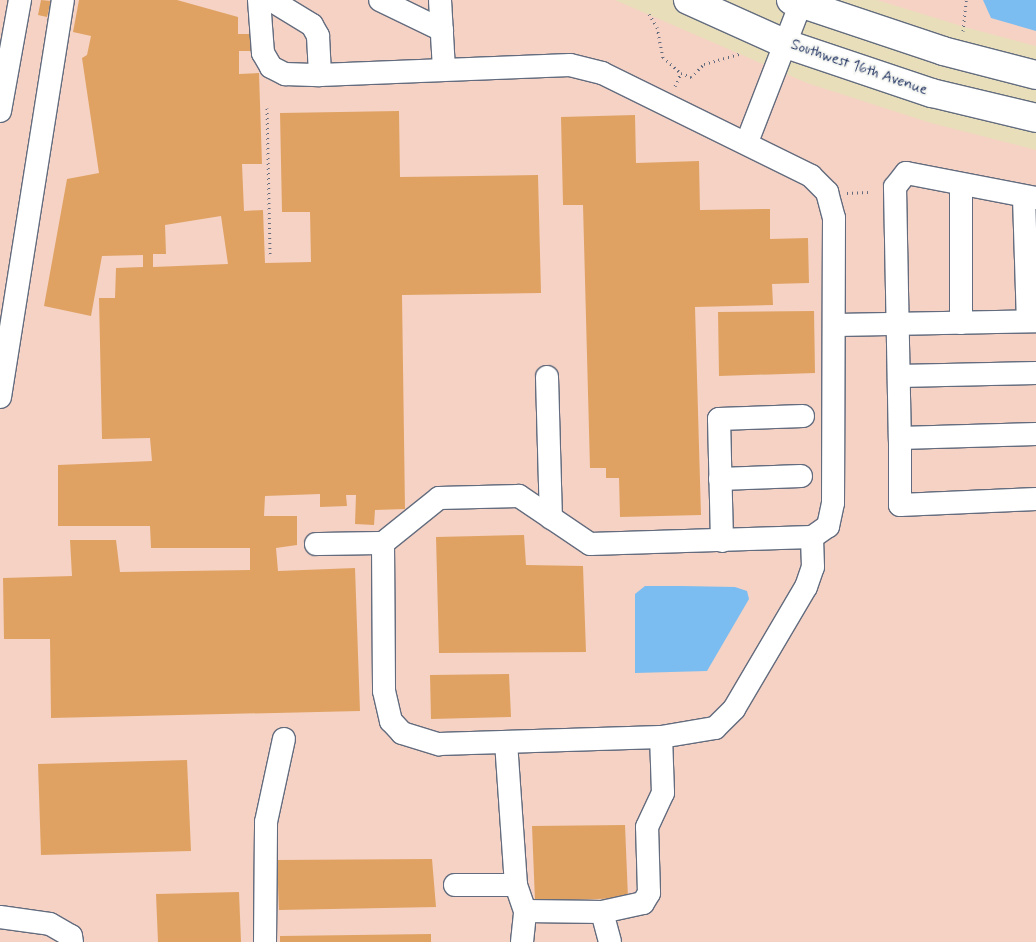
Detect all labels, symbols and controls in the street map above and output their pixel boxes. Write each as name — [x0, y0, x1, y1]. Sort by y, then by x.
street label: Southwest 16th Avenue — [788, 36, 930, 100]

